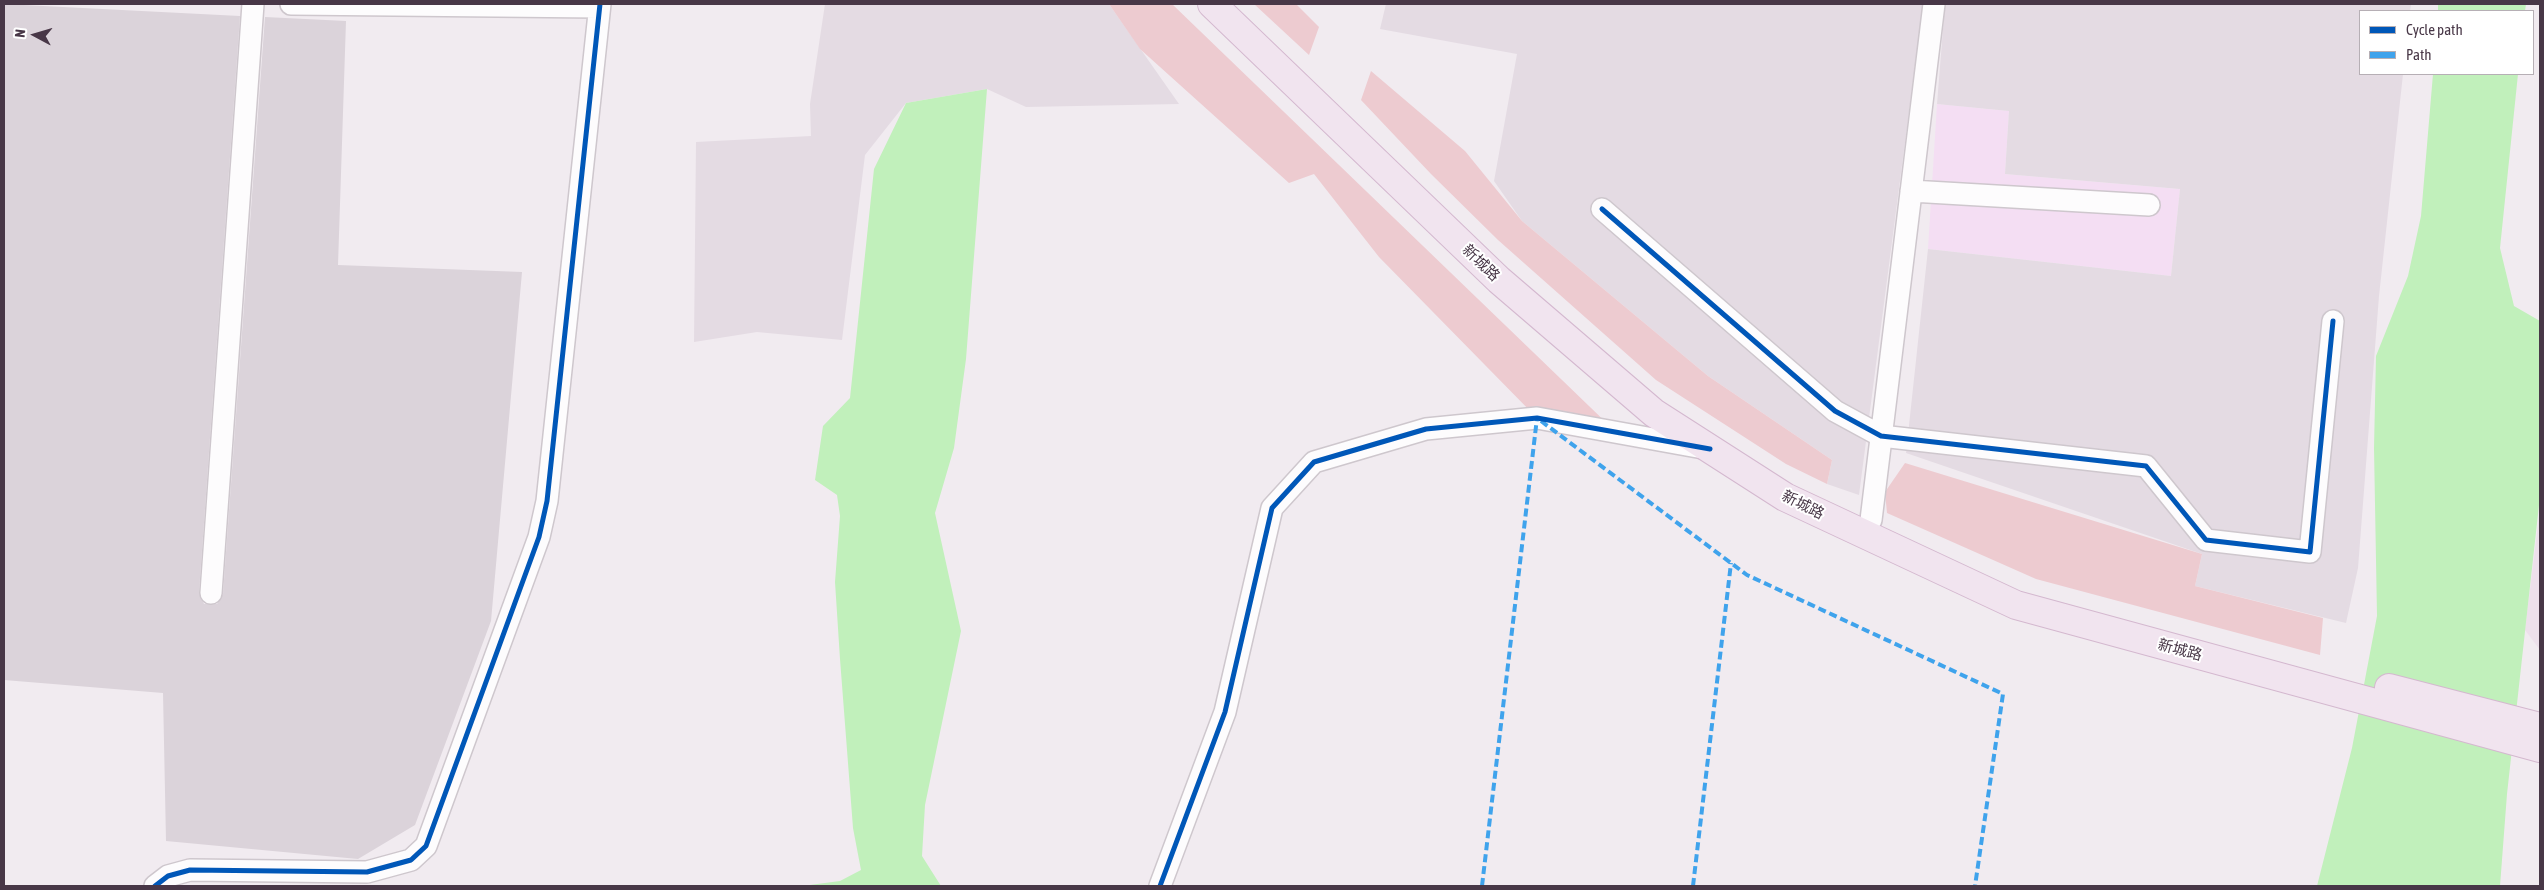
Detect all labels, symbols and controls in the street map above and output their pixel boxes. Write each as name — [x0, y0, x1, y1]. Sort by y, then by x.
north arrow — [10, 10, 60, 60]
legend — [2359, 10, 2534, 75]
text: Cycle path — [2406, 21, 2463, 38]
text: N — [12, 28, 28, 38]
text: Path — [2406, 46, 2432, 63]
street label: 新城路 — [1459, 241, 1503, 285]
street label: 新城路 — [1779, 487, 1827, 523]
street label: 新城路 — [2156, 635, 2204, 665]

